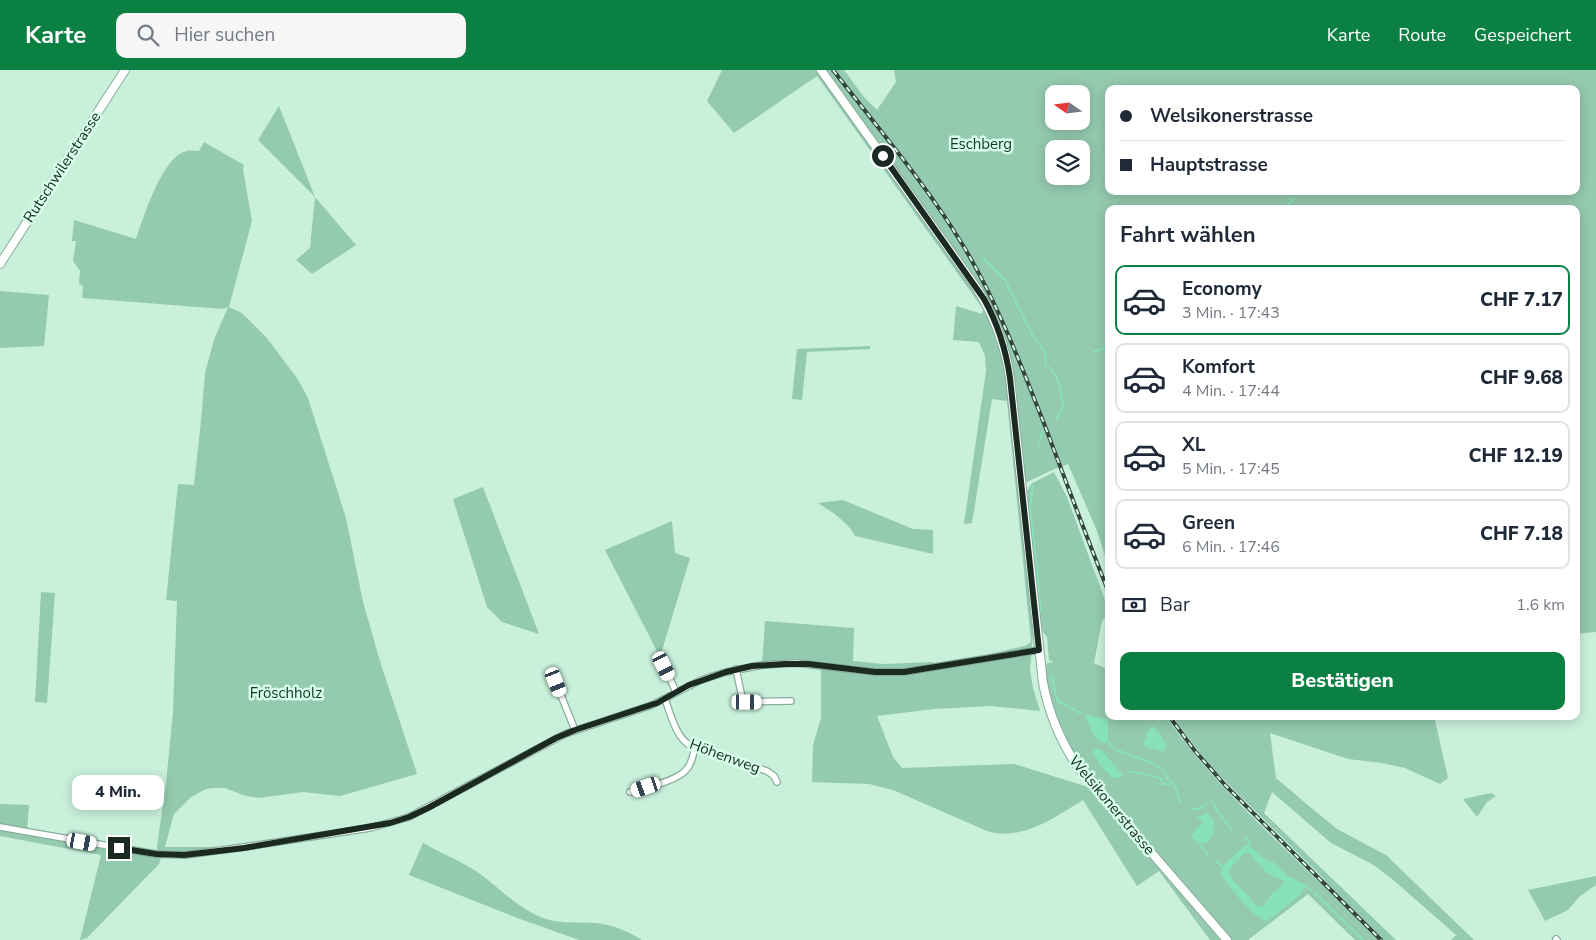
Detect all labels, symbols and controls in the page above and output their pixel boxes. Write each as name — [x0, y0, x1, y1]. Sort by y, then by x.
search box — [116, 13, 466, 58]
text: Karte — [25, 19, 86, 51]
icon: search — [134, 21, 162, 49]
text: Hier suchen — [174, 22, 275, 48]
text: Karte — [1327, 23, 1370, 47]
text: Route — [1398, 23, 1446, 47]
text: Gespeichert — [1474, 23, 1571, 47]
north arrow — [1045, 85, 1090, 130]
map controls — [1045, 85, 1090, 185]
text: Welsikonerstrasse — [1150, 103, 1313, 129]
street label: Rutschwilerstrasse — [19, 108, 105, 226]
park label: Eschberg — [950, 134, 1012, 154]
button: layers — [1045, 140, 1090, 185]
route start — [872, 145, 894, 167]
text: Hauptstrasse — [1150, 152, 1268, 178]
text: Fahrt wählen — [1120, 220, 1256, 250]
text: Economy — [1182, 276, 1262, 302]
icon: car — [1122, 278, 1167, 323]
text: CHF 7.17 — [1480, 287, 1563, 313]
text: 3 Min. · 17:43 — [1182, 302, 1280, 324]
text: Komfort — [1182, 354, 1255, 380]
icon: car — [1122, 356, 1167, 401]
text: CHF 9.68 — [1480, 365, 1563, 391]
text: 4 Min. · 17:44 — [1182, 380, 1280, 402]
text: XL — [1182, 432, 1205, 458]
icon: car — [1122, 434, 1167, 479]
text: CHF 12.19 — [1469, 443, 1563, 469]
text: 5 Min. · 17:45 — [1182, 458, 1280, 480]
text: Green — [1182, 510, 1235, 536]
icon: car — [1122, 512, 1167, 557]
text: CHF 7.18 — [1480, 521, 1563, 547]
text: 6 Min. · 17:46 — [1182, 536, 1280, 558]
icon: cash — [1120, 591, 1148, 619]
text: Bar — [1160, 592, 1190, 618]
text: 1.6 km — [1516, 594, 1565, 616]
car — [650, 649, 677, 683]
button: Bestätigen — [1120, 652, 1565, 710]
car — [543, 665, 568, 699]
park label: Fröschholz — [250, 683, 322, 703]
car — [732, 695, 762, 710]
street label: Höhenweg — [687, 734, 763, 778]
street label: Welsikonerstrasse — [1064, 751, 1160, 859]
car — [629, 775, 662, 799]
callout: 4 Min. — [73, 776, 165, 810]
text: 4 Min. — [95, 781, 141, 803]
car — [65, 832, 98, 852]
route end — [108, 837, 130, 859]

